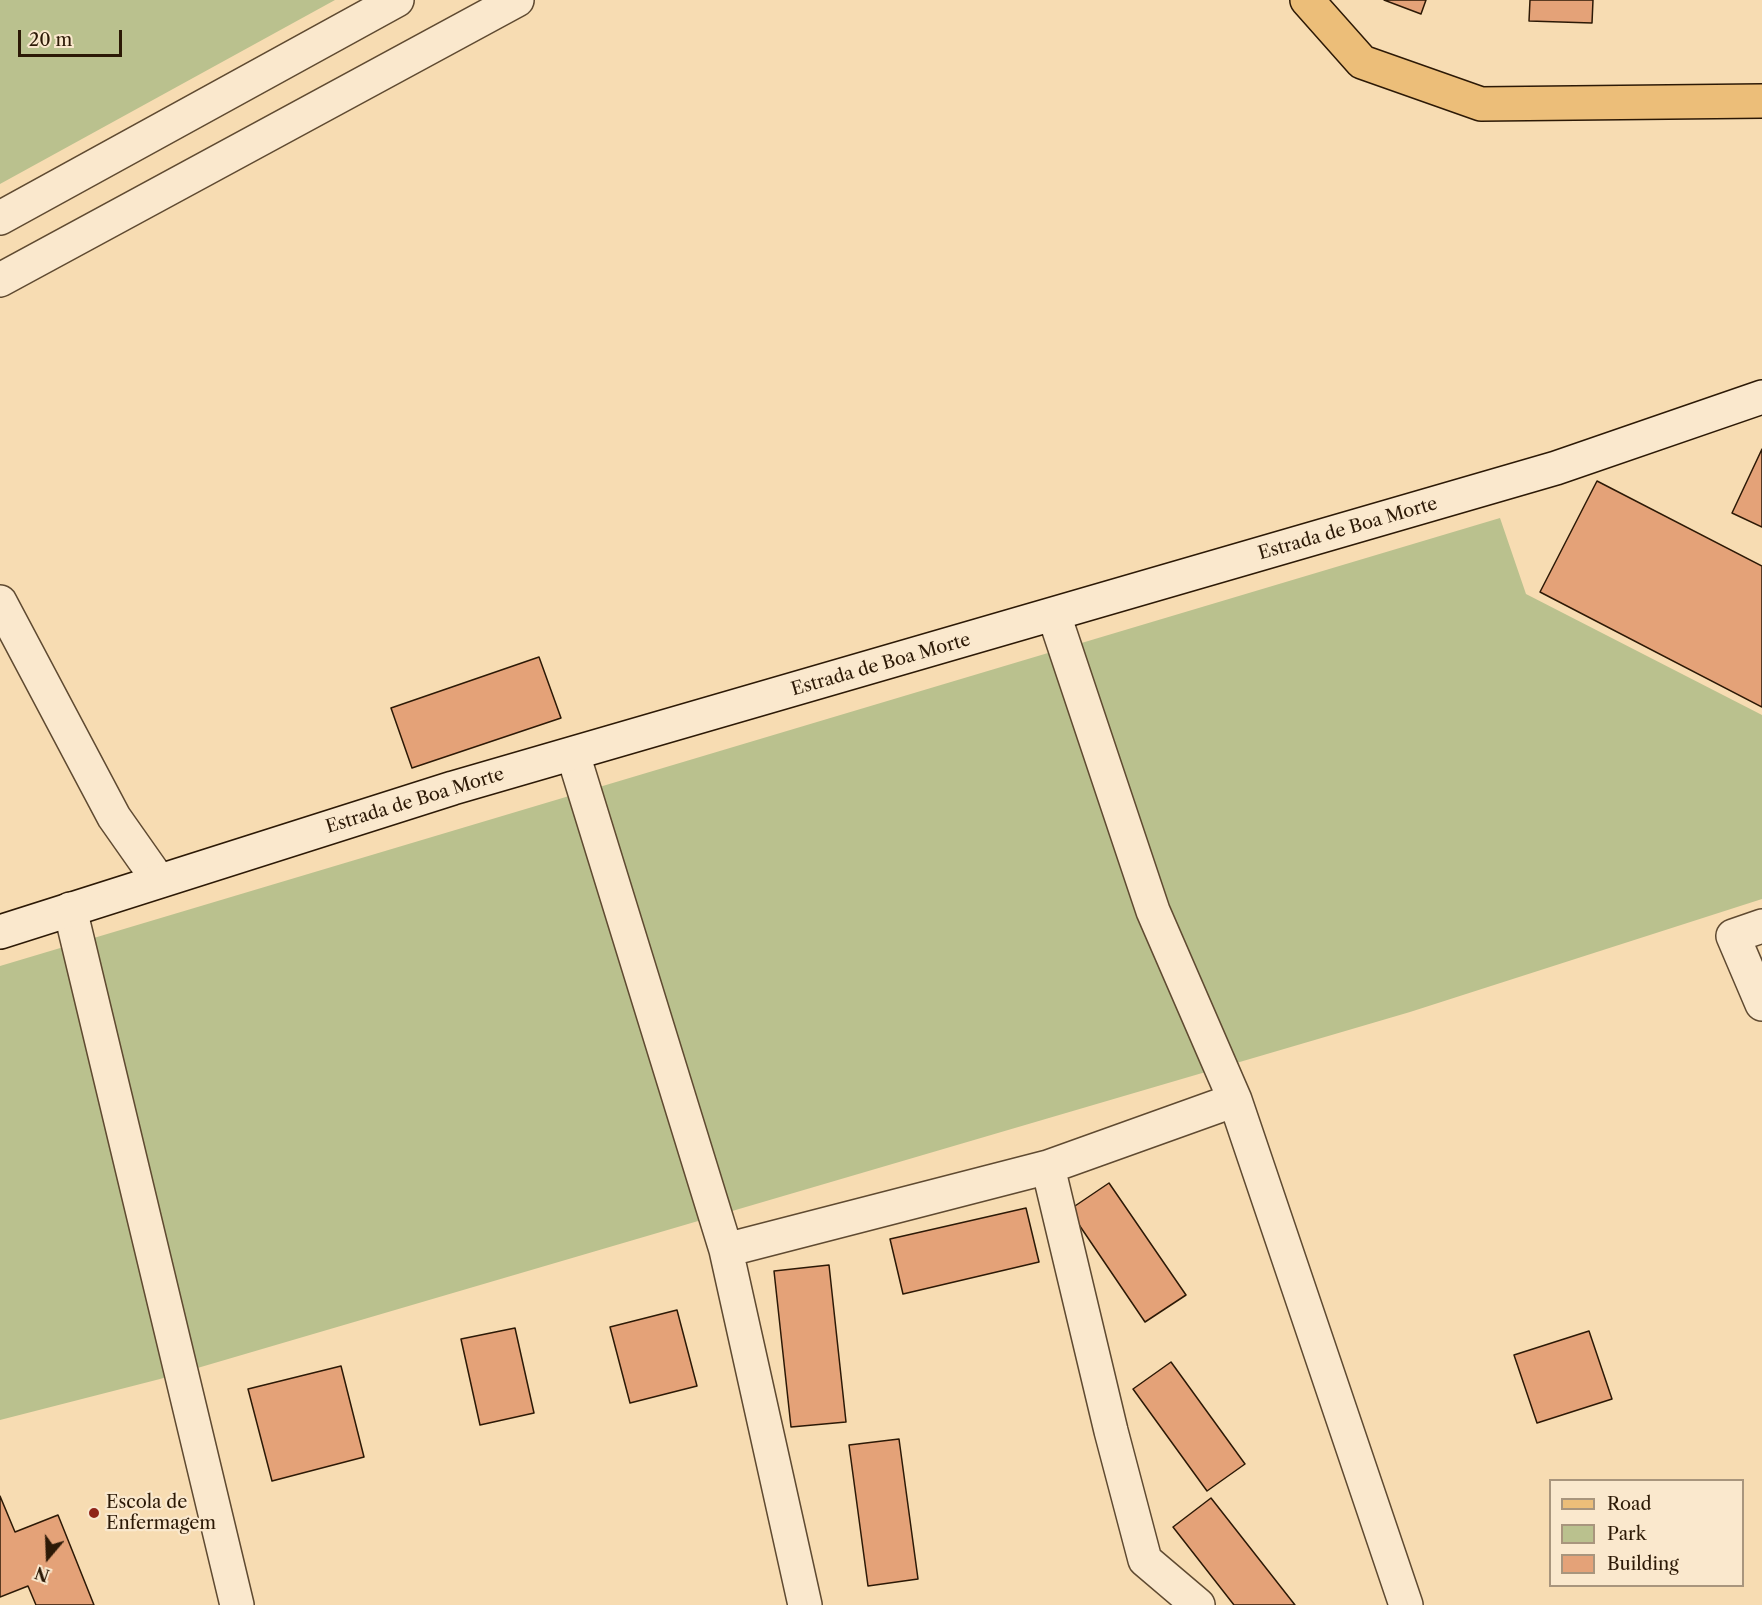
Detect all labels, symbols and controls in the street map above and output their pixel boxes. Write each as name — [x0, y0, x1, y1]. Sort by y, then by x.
scale bar — [21, 18, 124, 56]
text: 20 m — [29, 29, 72, 51]
street label: Estrada de Boa Morte — [1256, 493, 1440, 565]
street label: Estrada de Boa Morte — [789, 629, 973, 701]
street label: Estrada de Boa Morte — [323, 764, 507, 838]
legend — [1549, 1479, 1744, 1587]
place label: Escola de Enfermagem — [106, 1492, 216, 1534]
text: Road — [1607, 1493, 1652, 1515]
marker: Escola de Enfermagem — [87, 1506, 101, 1520]
text: Park — [1607, 1523, 1646, 1545]
north arrow — [18, 1527, 78, 1587]
text: Building — [1607, 1553, 1679, 1575]
text: N — [32, 1562, 52, 1586]

